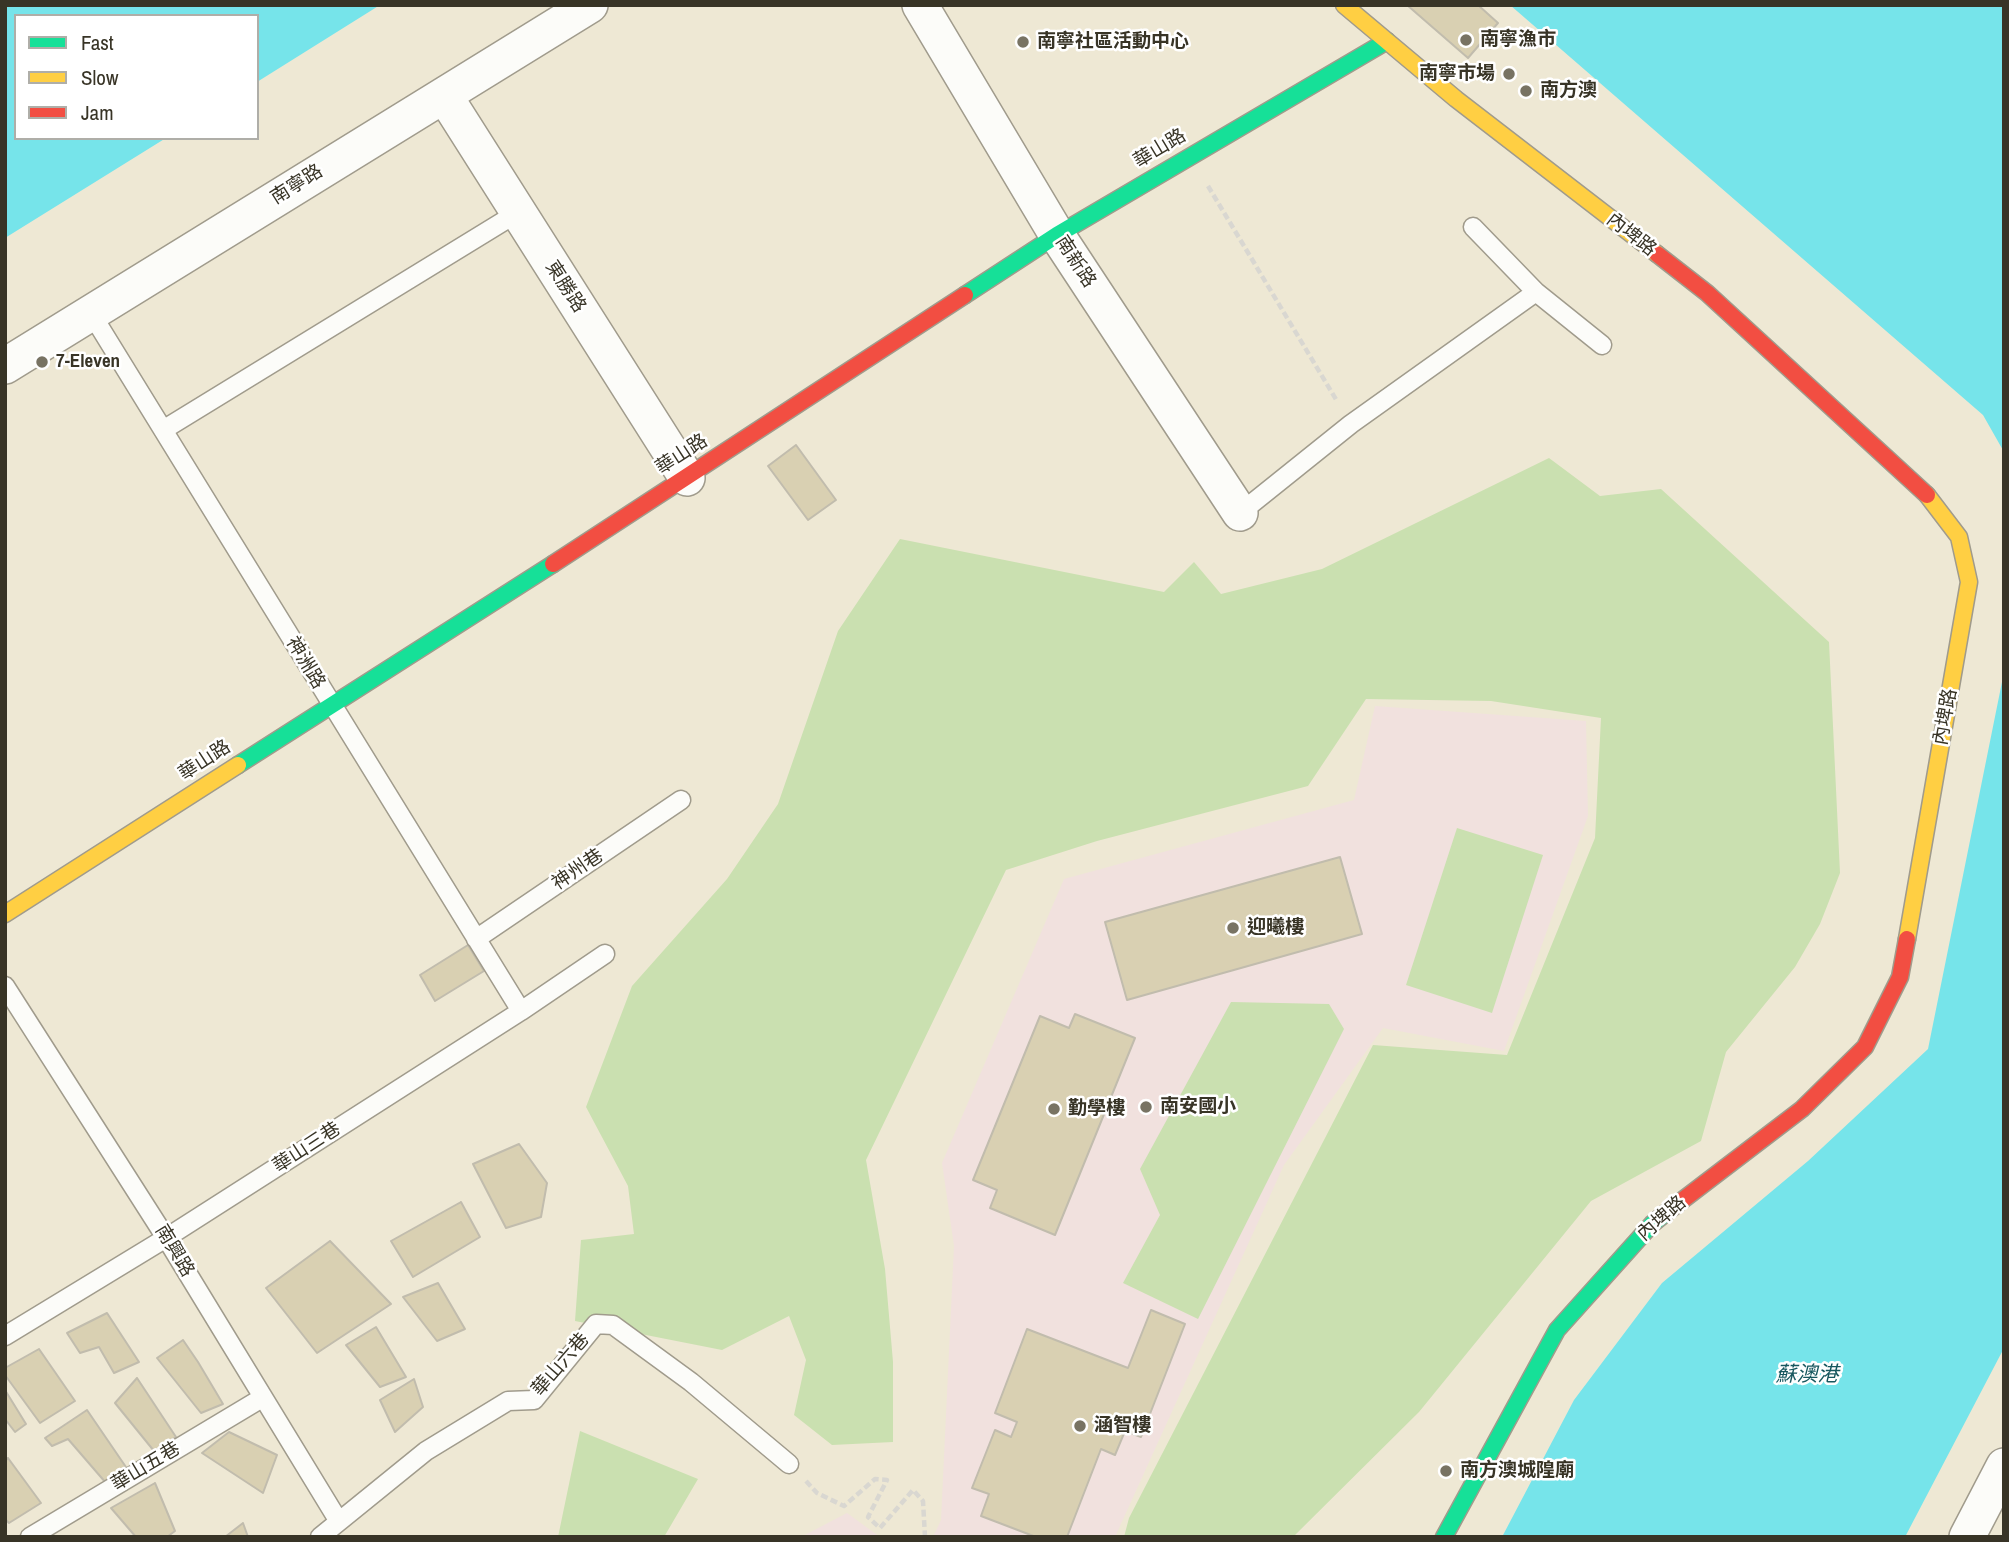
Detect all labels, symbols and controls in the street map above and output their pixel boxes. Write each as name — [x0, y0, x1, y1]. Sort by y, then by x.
legend — [14, 14, 259, 140]
text: Fast — [81, 28, 114, 57]
place label: 南寧漁市 — [1480, 29, 1556, 51]
place label: 南寧社區活動中心 — [1037, 31, 1189, 53]
marker: 南寧漁市 — [1458, 32, 1474, 48]
marker: 南寧社區活動中心 — [1015, 34, 1031, 50]
text: Slow — [81, 63, 118, 92]
place label: 南寧市場 — [1419, 63, 1495, 85]
marker: 南寧市場 — [1501, 66, 1517, 82]
place label: 南方澳 — [1540, 80, 1597, 102]
marker: 南方澳 — [1518, 83, 1534, 99]
text: Jam — [81, 98, 114, 127]
street label: 華山路 — [1130, 125, 1190, 173]
street label: 南寧路 — [267, 160, 327, 210]
street label: 內埤路 — [1602, 208, 1660, 262]
street label: 南新路 — [1050, 232, 1100, 292]
street label: 東勝路 — [540, 257, 590, 317]
place label: 7-Eleven — [56, 351, 120, 373]
marker: 7-Eleven — [34, 354, 50, 370]
street label: 華山路 — [652, 430, 712, 480]
street label: 神洲路 — [281, 633, 329, 693]
street label: 內埤路 — [1930, 687, 1962, 747]
street label: 華山路 — [175, 736, 235, 786]
street label: 神州巷 — [548, 845, 608, 895]
place label: 迎曦樓 — [1247, 917, 1304, 939]
marker: 迎曦樓 — [1225, 920, 1241, 936]
place label: 南安國小 — [1160, 1096, 1236, 1118]
place label: 勤學樓 — [1068, 1098, 1125, 1120]
marker: 南安國小 — [1138, 1099, 1154, 1115]
marker: 勤學樓 — [1046, 1101, 1062, 1117]
street label: 華山三巷 — [269, 1118, 345, 1178]
street label: 內埤路 — [1633, 1192, 1691, 1246]
street label: 南興路 — [150, 1221, 198, 1281]
street label: 華山六巷 — [527, 1329, 595, 1401]
water label: 蘇澳港 — [1776, 1362, 1838, 1388]
place label: 涵智樓 — [1094, 1415, 1151, 1437]
marker: 涵智樓 — [1072, 1418, 1088, 1434]
street label: 華山五巷 — [108, 1438, 184, 1496]
place label: 南方澳城隍廟 — [1460, 1460, 1574, 1482]
marker: 南方澳城隍廟 — [1438, 1463, 1454, 1479]

